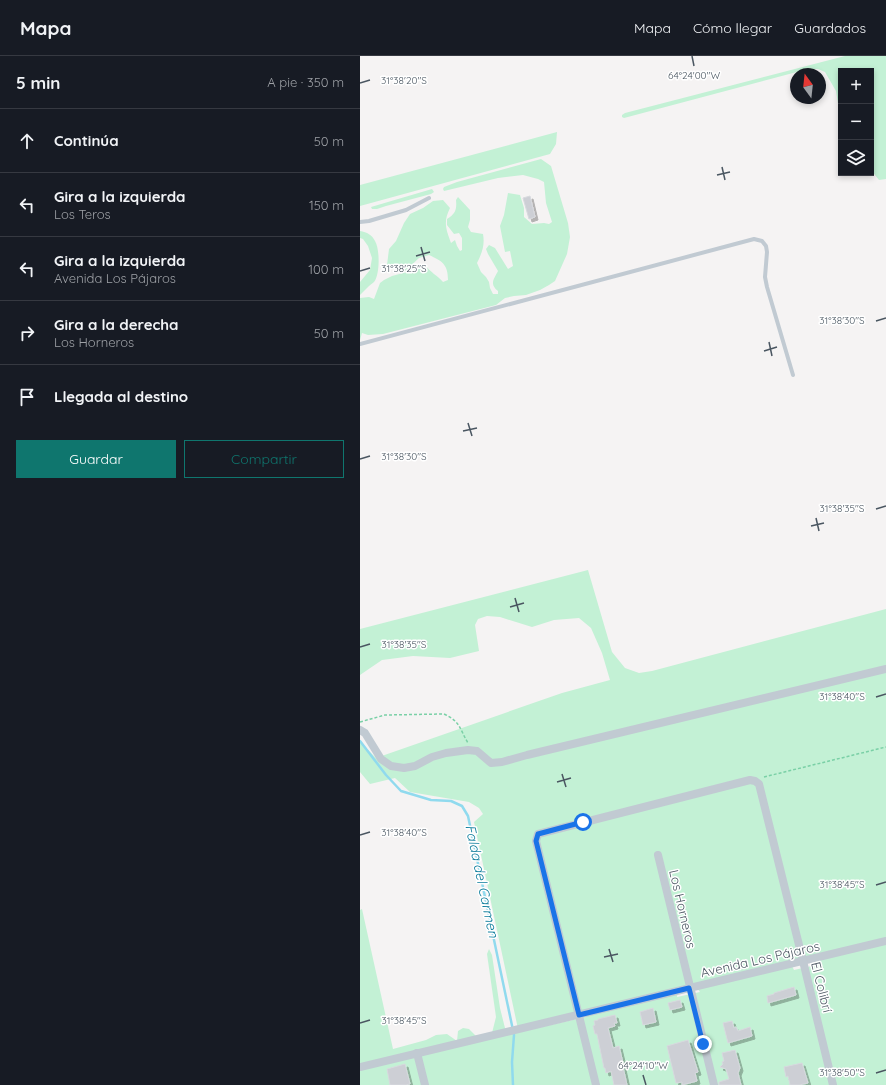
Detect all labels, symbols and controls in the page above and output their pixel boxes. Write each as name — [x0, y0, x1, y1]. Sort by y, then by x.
text: Mapa — [20, 16, 71, 40]
text: Mapa — [634, 19, 671, 37]
text: Cómo llegar — [693, 19, 772, 37]
text: Guardados — [794, 19, 866, 37]
north arrow — [790, 68, 826, 104]
map controls — [838, 68, 874, 176]
button: + — [838, 68, 874, 104]
text: 64°24'00"W — [668, 69, 720, 82]
text: 5 min — [16, 72, 60, 93]
text: A pie · 350 m — [267, 74, 344, 90]
text: 31°38'20"S — [381, 74, 427, 87]
button: − — [838, 104, 874, 140]
icon: ahead — [16, 130, 38, 152]
text: Continúa — [54, 131, 119, 150]
text: 50 m — [314, 133, 344, 149]
button: layers — [838, 140, 874, 176]
text: Gira a la izquierda — [54, 187, 186, 206]
icon: left — [16, 194, 38, 216]
text: 150 m — [309, 197, 344, 213]
text: Los Teros — [54, 206, 111, 222]
text: Gira a la izquierda — [54, 251, 186, 270]
icon: left — [16, 258, 38, 280]
text: 100 m — [308, 261, 344, 277]
text: 31°38'25"S — [381, 262, 427, 275]
text: Avenida Los Pájaros — [54, 270, 176, 286]
text: 31°38'30"S — [819, 314, 865, 327]
text: Gira a la derecha — [54, 315, 179, 334]
icon: right — [16, 322, 38, 344]
text: 50 m — [314, 325, 344, 341]
text: Los Horneros — [54, 334, 134, 350]
icon: arrive — [16, 386, 38, 408]
text: Llegada al destino — [54, 387, 188, 406]
button: Guardar — [16, 440, 176, 478]
button: Compartir — [184, 440, 344, 478]
text: 31°38'30"S — [381, 450, 427, 463]
text: 31°38'35"S — [820, 502, 865, 515]
text: 31°38'35"S — [382, 638, 427, 651]
text: 31°38'40"S — [819, 690, 865, 703]
route start — [574, 813, 592, 831]
water label: Falda del Carmen — [461, 823, 503, 940]
text: 31°38'40"S — [381, 826, 427, 839]
street label: Los Horneros — [666, 868, 700, 950]
text: 31°38'45"S — [819, 878, 865, 891]
street label: Avenida Los Pájaros — [699, 938, 821, 980]
street label: El Colibrí — [808, 960, 836, 1014]
text: 31°38'45"S — [381, 1014, 427, 1027]
route end — [694, 1035, 712, 1053]
text: 64°24'10"W — [618, 1059, 668, 1072]
text: 31°38'50"S — [819, 1066, 865, 1079]

